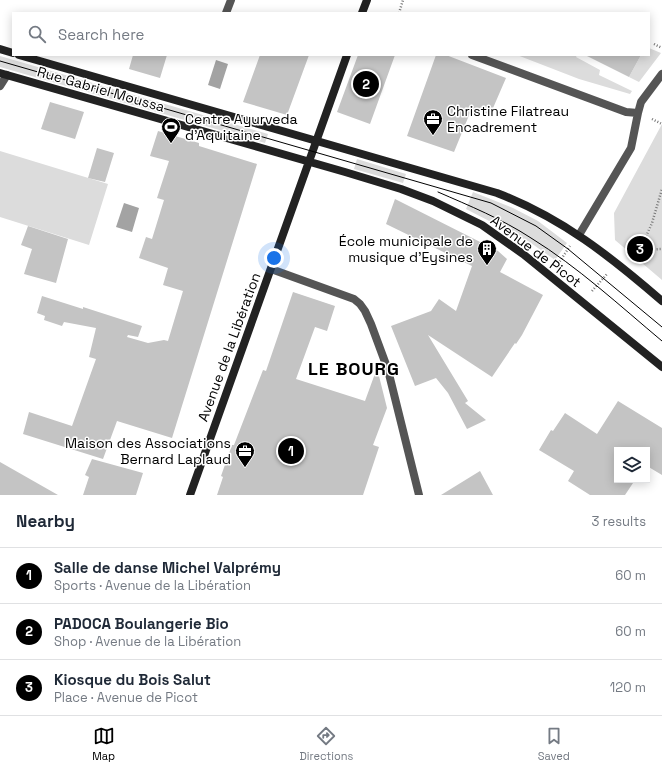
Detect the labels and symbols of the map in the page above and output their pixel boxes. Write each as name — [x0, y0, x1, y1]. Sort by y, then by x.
street label: Rue Gabriel Moussa — [35, 62, 167, 116]
pin: 2 — [353, 69, 379, 99]
place label: Christine Filatreau Encadrement — [447, 102, 569, 136]
office icon: Christine Filatreau Encadrement — [422, 108, 444, 136]
place label: Centre Ayurveda d’Aquitaine — [185, 110, 298, 144]
sports icon: Centre Ayurveda d’Aquitaine — [160, 116, 182, 144]
street label: Avenue de Picot — [487, 211, 585, 291]
place label: École municipale de musique d’Eysines — [339, 232, 473, 266]
pin: 3 — [627, 234, 653, 264]
building icon: École municipale de musique d’Eysines — [476, 238, 498, 266]
your location — [264, 248, 284, 268]
street label: Avenue de la Libération — [194, 270, 264, 424]
district label: LE BOURG — [308, 357, 400, 380]
place label: Maison des Associations Bernard Laplaud — [65, 434, 231, 468]
pin: 1 — [278, 436, 304, 466]
office icon: Maison des Associations Bernard Laplaud — [234, 440, 256, 468]

